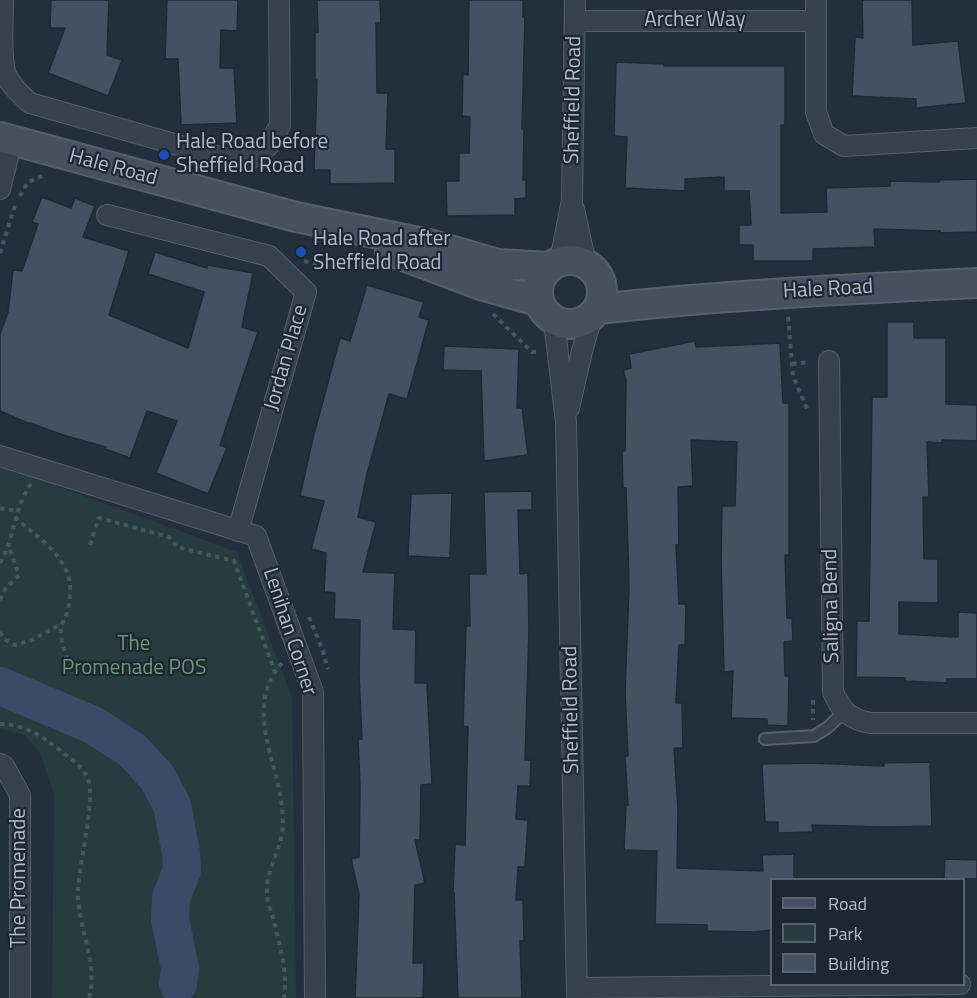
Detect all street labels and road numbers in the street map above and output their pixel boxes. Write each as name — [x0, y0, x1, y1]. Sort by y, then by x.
street label: Archer Way — [644, 8, 746, 34]
street label: Sheffield Road — [560, 36, 588, 164]
street label: Hale Road — [66, 144, 160, 192]
street label: Hale Road — [782, 275, 874, 305]
street label: Jordan Place — [260, 302, 314, 414]
street label: Saligna Bend — [818, 549, 846, 663]
street label: Lenihan Corner — [256, 565, 322, 699]
street label: Sheffield Road — [558, 646, 586, 774]
street label: The Promenade — [7, 808, 33, 948]

